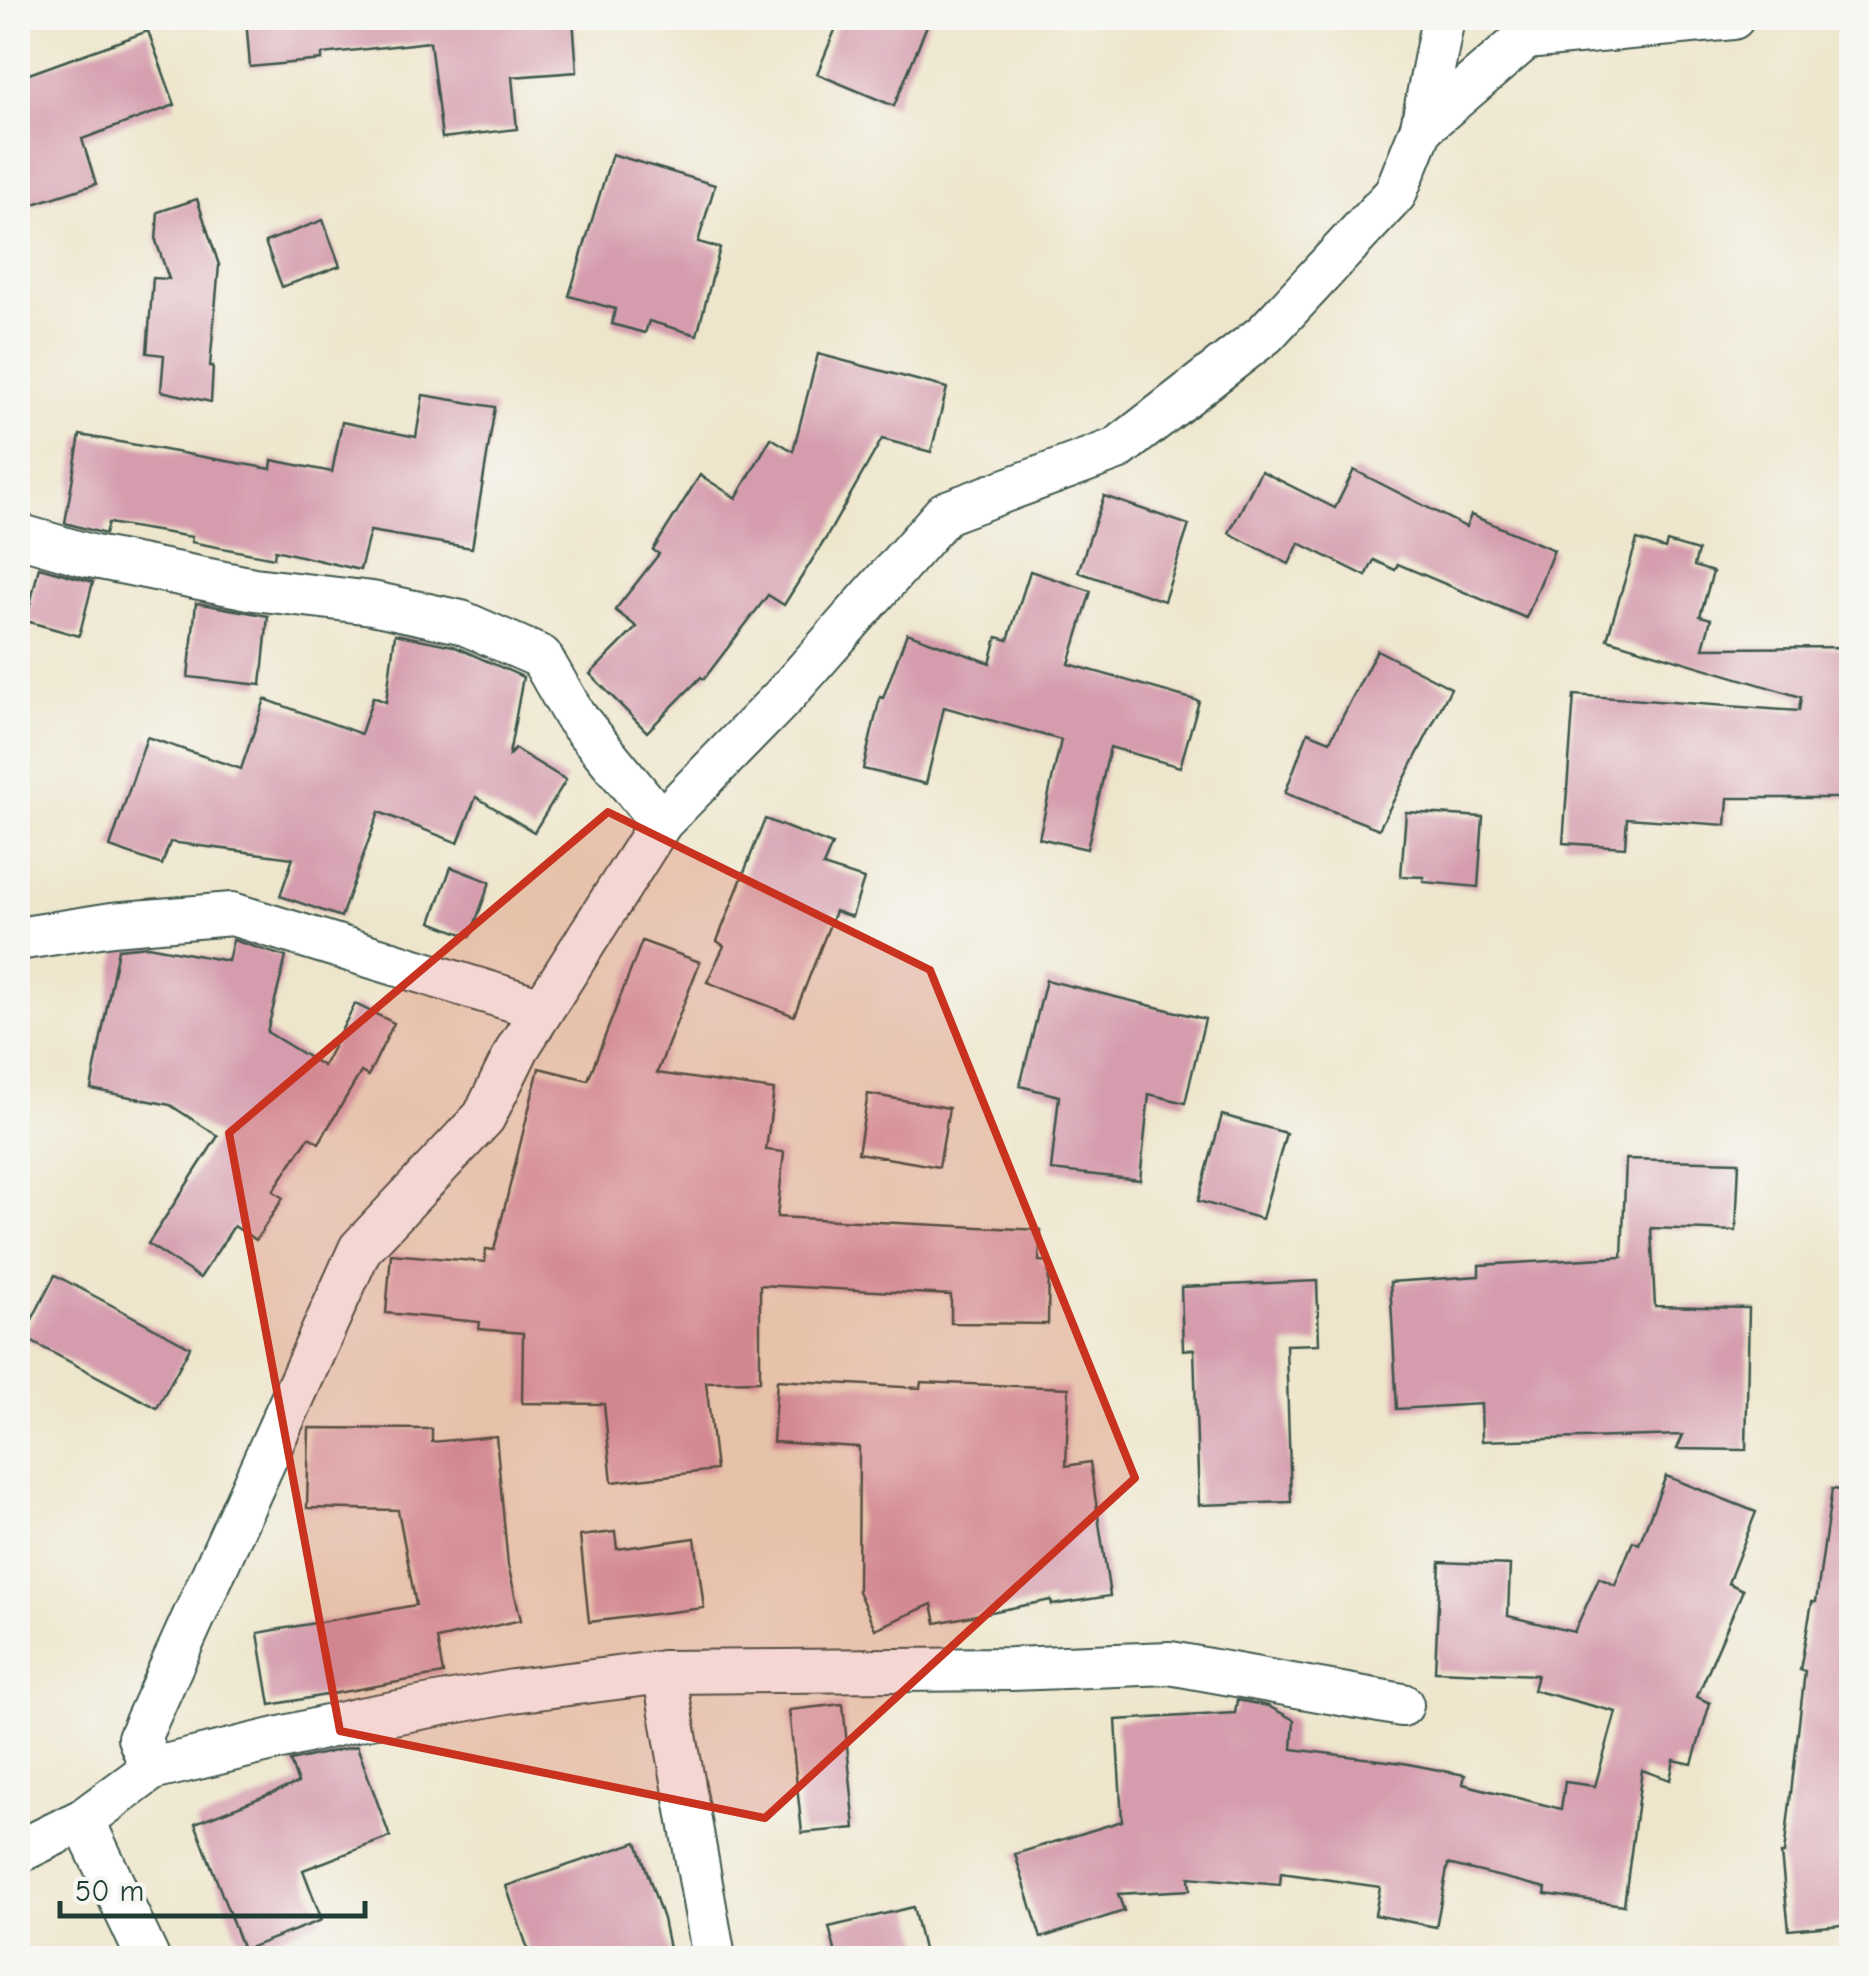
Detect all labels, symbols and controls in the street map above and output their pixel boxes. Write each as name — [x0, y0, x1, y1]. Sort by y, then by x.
scale bar — [60, 1856, 365, 1918]
text: 50 m — [75, 1874, 144, 1909]

